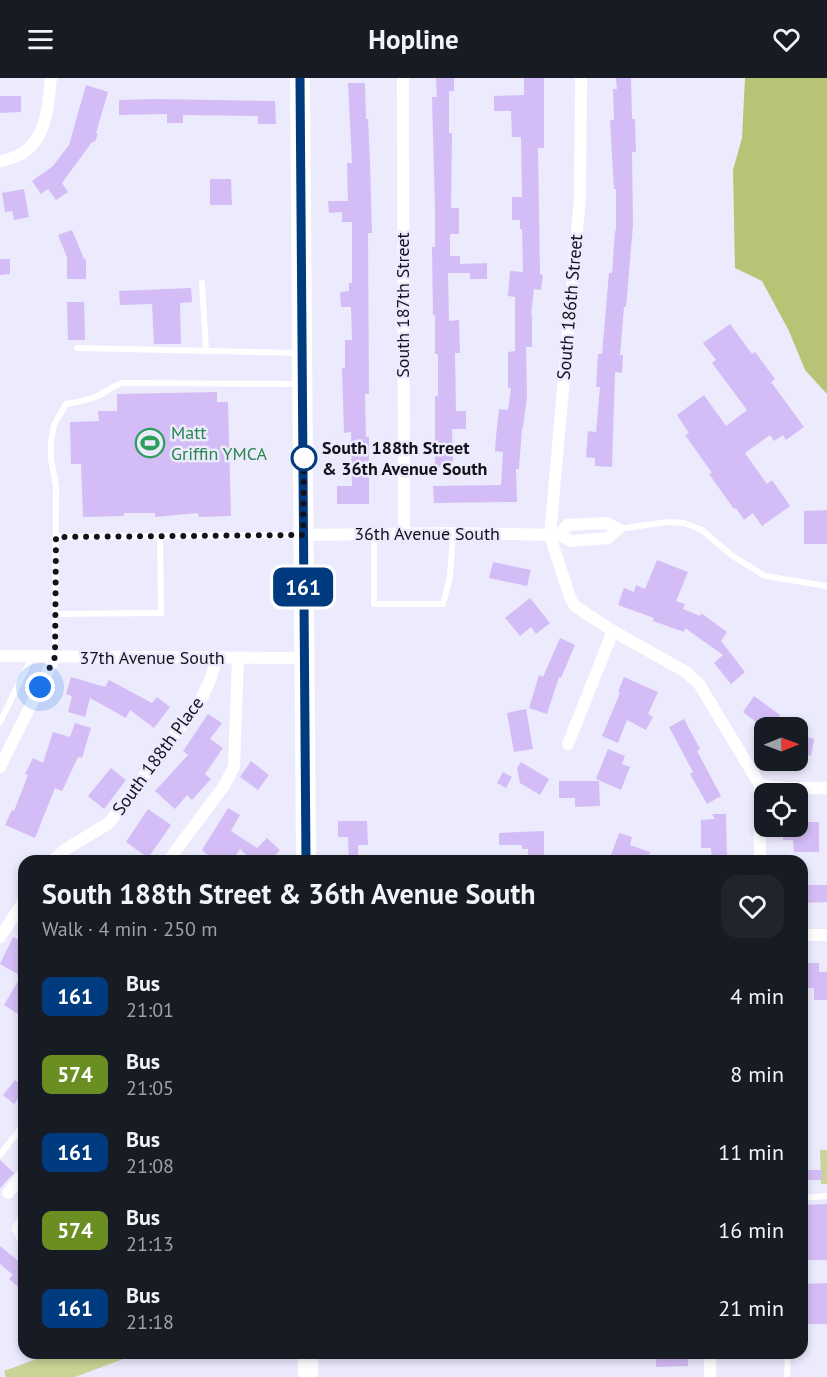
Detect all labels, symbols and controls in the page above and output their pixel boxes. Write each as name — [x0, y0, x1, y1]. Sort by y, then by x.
text: Hopline — [368, 22, 459, 56]
icon: menu — [24, 23, 57, 56]
icon: heart — [770, 23, 803, 56]
street label: South 187th Street — [391, 232, 414, 378]
street label: South 186th Street — [552, 233, 587, 381]
place label: Matt Griffin YMCA — [171, 421, 268, 465]
sports icon: Matt Griffin YMCA — [134, 427, 166, 459]
place label: South 188th Street & 36th Avenue South — [322, 436, 487, 480]
marker: South 188th Street & 36th Avenue South — [291, 445, 317, 471]
street label: 36th Avenue South — [354, 522, 500, 545]
line badge: 161 — [268, 568, 338, 606]
text: 161 — [285, 574, 321, 601]
street label: 37th Avenue South — [79, 646, 225, 669]
your location — [25, 672, 55, 702]
street label: South 188th Place — [107, 692, 208, 819]
north arrow — [754, 717, 808, 771]
map controls — [754, 717, 808, 837]
button: locate — [754, 783, 808, 837]
text: South 188th Street & 36th Avenue South — [42, 875, 535, 912]
button: heart — [721, 875, 784, 938]
text: Walk · 4 min · 250 m — [42, 916, 218, 942]
text: Bus — [126, 969, 160, 997]
text: 4 min — [730, 982, 784, 1010]
text: 161 — [57, 983, 93, 1010]
text: 21:01 — [126, 997, 174, 1023]
text: Bus — [126, 1047, 160, 1075]
text: 8 min — [730, 1060, 784, 1088]
text: 574 — [57, 1061, 93, 1088]
text: 21:05 — [126, 1075, 174, 1101]
text: Bus — [126, 1125, 160, 1153]
text: 11 min — [718, 1138, 784, 1166]
text: 161 — [57, 1139, 93, 1166]
text: 21:08 — [126, 1153, 174, 1179]
text: Bus — [126, 1203, 160, 1231]
text: 16 min — [718, 1216, 784, 1244]
text: 574 — [57, 1217, 93, 1244]
text: 21:13 — [126, 1231, 174, 1257]
text: Bus — [126, 1281, 160, 1309]
text: 21 min — [718, 1294, 784, 1322]
text: 161 — [57, 1295, 93, 1322]
text: 21:18 — [126, 1309, 174, 1335]

